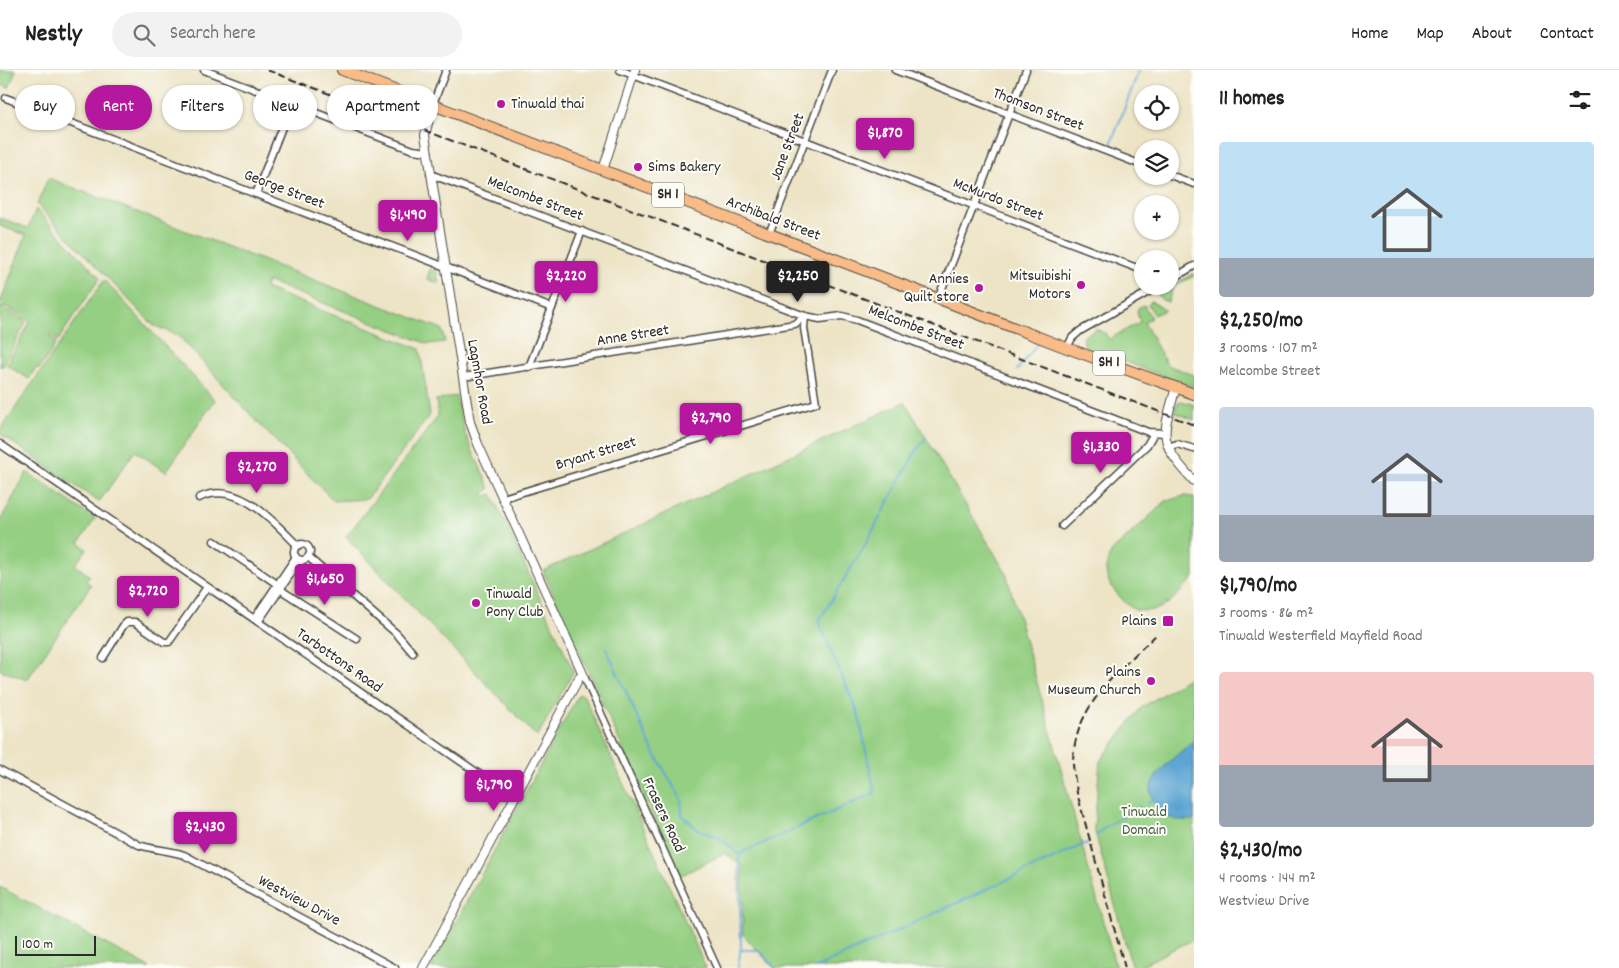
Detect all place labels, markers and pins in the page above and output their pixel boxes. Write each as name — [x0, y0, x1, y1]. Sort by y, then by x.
place label: Tinwald thai — [511, 93, 584, 116]
marker: Tinwald thai — [495, 98, 507, 110]
pin: $1,870 — [844, 118, 926, 160]
place label: Sims Bakery — [648, 156, 721, 179]
marker: Sims Bakery — [632, 161, 644, 173]
pin: $1,490 — [367, 200, 449, 242]
pin: $2,220 — [525, 260, 607, 303]
pin: $2,250 — [757, 260, 839, 303]
place label: Mitsuibishi Motors — [1009, 265, 1071, 306]
place label: Annies Quilt store — [904, 268, 969, 309]
marker: Mitsuibishi Motors — [1075, 279, 1087, 291]
marker: Annies Quilt store — [973, 282, 985, 294]
pin: $2,790 — [670, 402, 752, 445]
pin: $1,330 — [1060, 432, 1142, 474]
pin: $2,270 — [216, 452, 298, 494]
pin: $1,650 — [284, 564, 366, 606]
pin: $2,720 — [107, 576, 189, 618]
place label: Tinwald Pony Club — [486, 583, 544, 624]
marker: Tinwald Pony Club — [470, 597, 482, 609]
place label: Plains — [1121, 610, 1157, 633]
marker: Plains — [1161, 614, 1175, 628]
place label: Plains Museum Church — [1048, 661, 1141, 702]
marker: Plains Museum Church — [1145, 675, 1157, 687]
pin: $1,790 — [453, 770, 535, 812]
pin: $2,430 — [164, 812, 246, 854]

